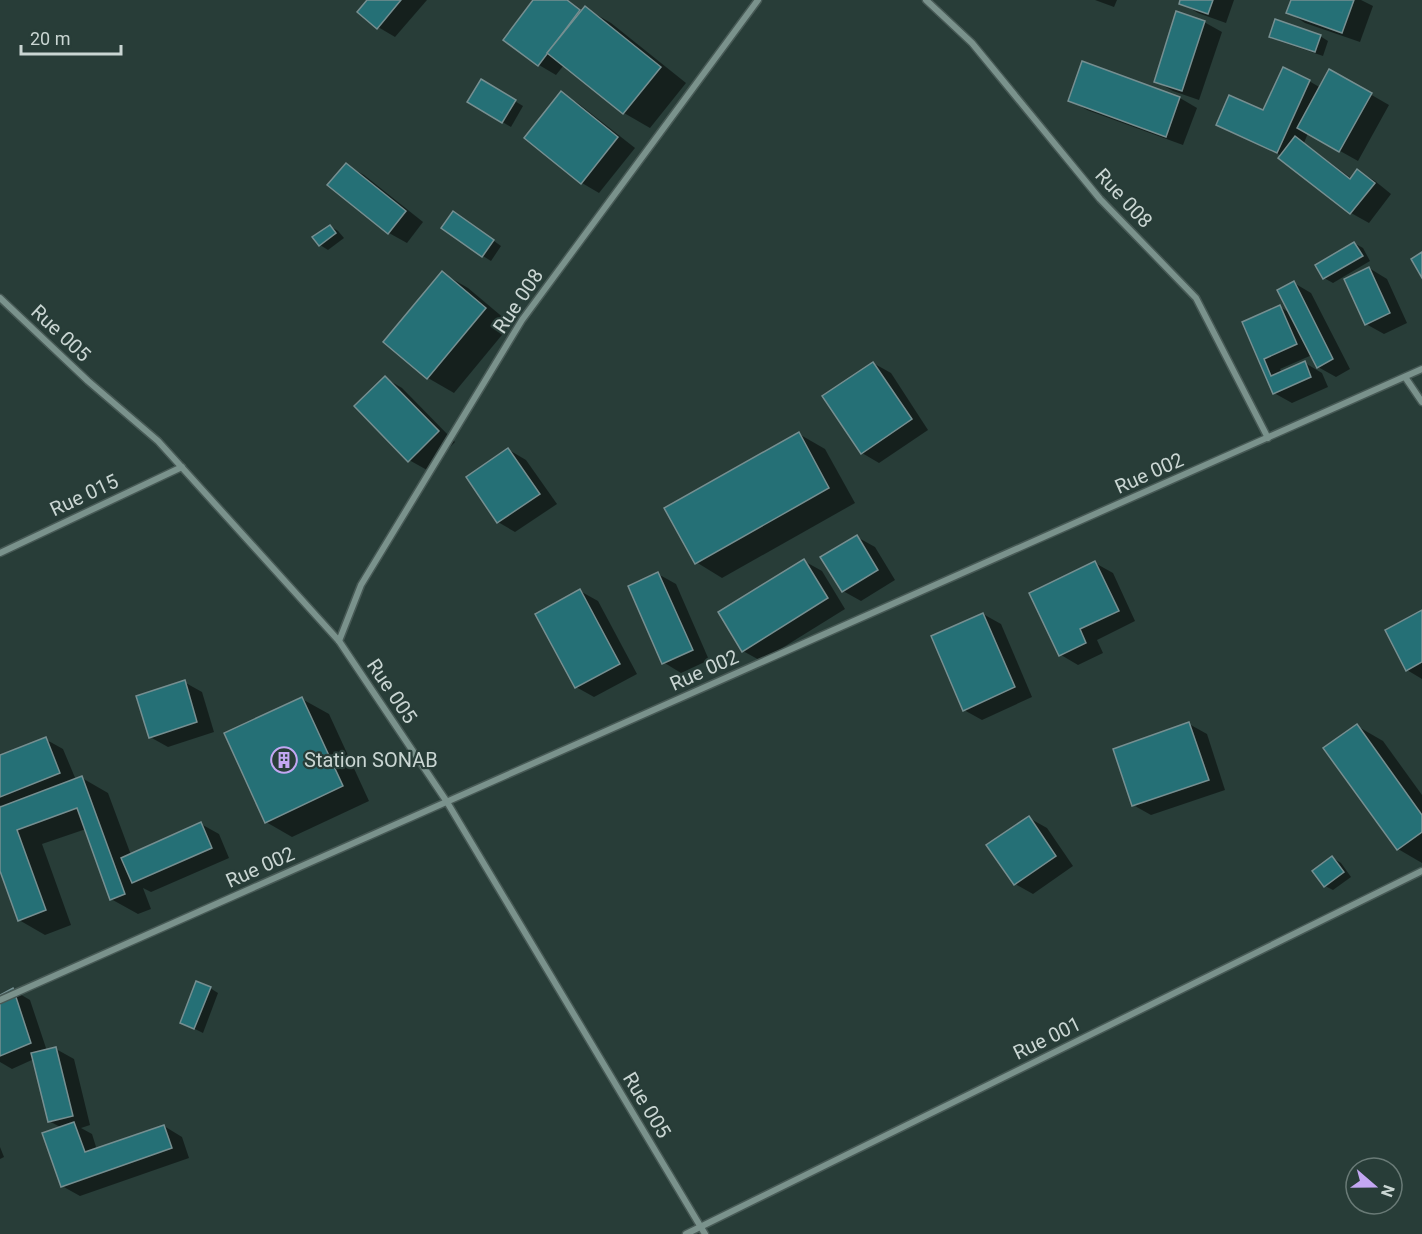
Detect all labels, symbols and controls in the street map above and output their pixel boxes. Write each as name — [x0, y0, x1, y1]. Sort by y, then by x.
scale bar — [21, 18, 122, 56]
text: 20 m — [30, 28, 70, 49]
street label: Rue 008 — [1090, 163, 1158, 233]
street label: Rue 008 — [488, 264, 548, 338]
street label: Rue 005 — [26, 299, 96, 367]
street label: Rue 002 — [1111, 447, 1187, 499]
street label: Rue 015 — [46, 469, 122, 521]
street label: Rue 002 — [666, 644, 742, 696]
street label: Rue 005 — [362, 654, 422, 728]
building icon: Station SONAB — [269, 745, 299, 775]
place label: Station SONAB — [304, 748, 438, 772]
street label: Rue 002 — [222, 841, 298, 893]
street label: Rue 001 — [1009, 1011, 1085, 1065]
street label: Rue 005 — [618, 1068, 676, 1142]
north arrow — [1344, 1156, 1404, 1216]
text: N — [1377, 1182, 1398, 1200]

